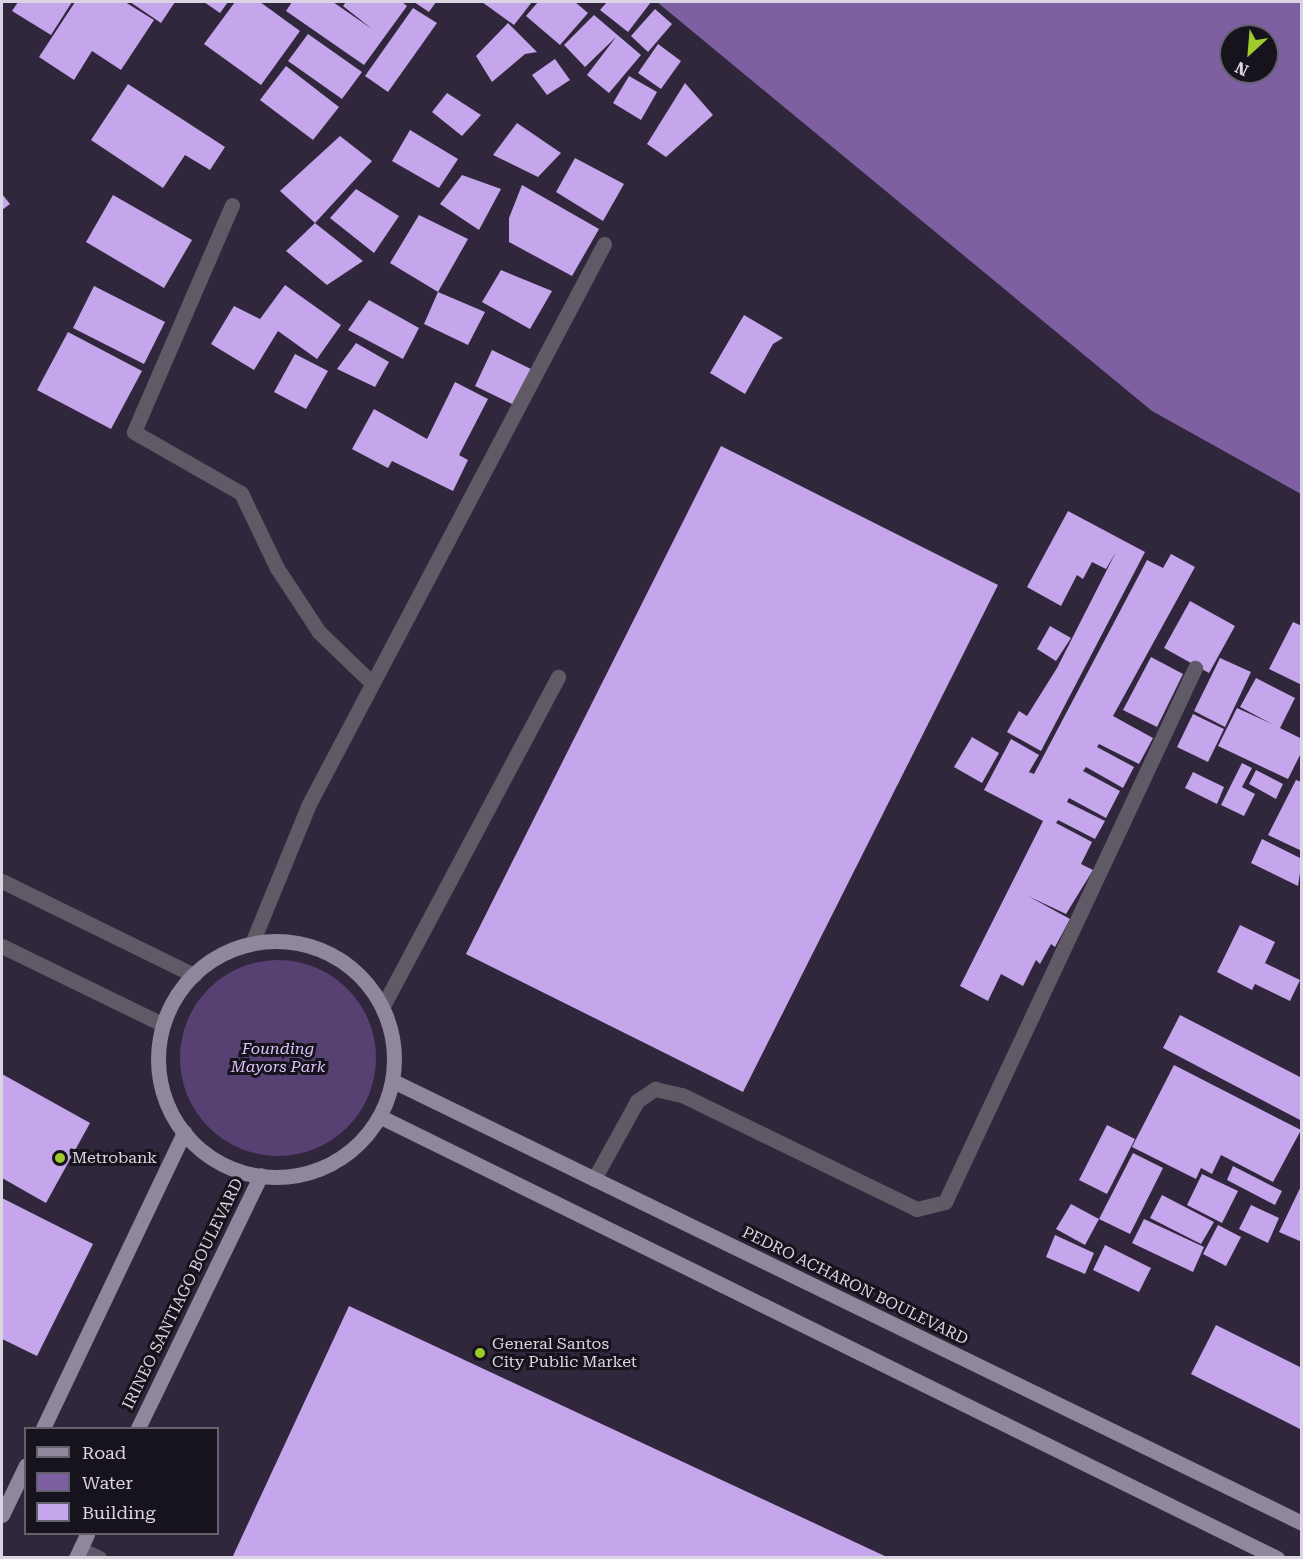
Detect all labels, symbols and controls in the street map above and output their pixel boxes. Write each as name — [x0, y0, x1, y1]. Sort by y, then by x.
north arrow — [1219, 24, 1279, 84]
text: N — [1232, 58, 1251, 80]
park label: Founding Mayors Park — [231, 1039, 325, 1077]
place label: Metrobank — [72, 1148, 157, 1168]
marker: Metrobank — [53, 1151, 67, 1165]
street label: IRINEO SANTIAGO BOULEVARD — [119, 1175, 247, 1413]
street label: PEDRO ACHARON BOULEVARD — [739, 1223, 971, 1349]
place label: General Santos City Public Market — [492, 1334, 637, 1372]
marker: General Santos City Public Market — [473, 1346, 487, 1360]
legend — [24, 1427, 219, 1535]
text: Road — [82, 1442, 126, 1463]
text: Water — [82, 1472, 133, 1493]
text: Building — [82, 1502, 156, 1523]

